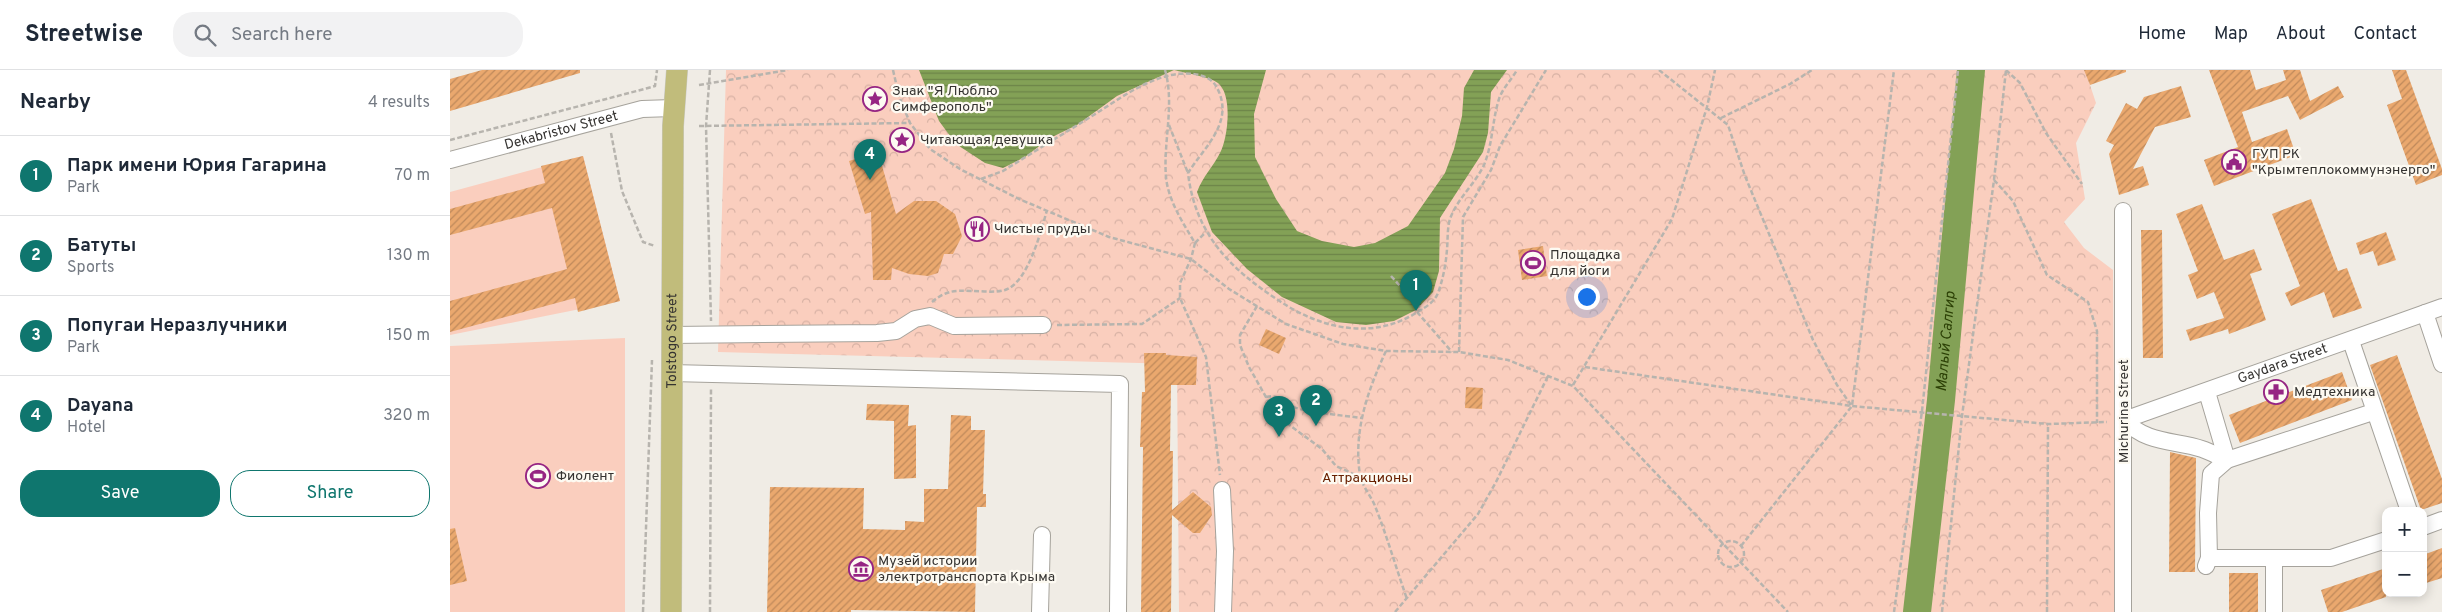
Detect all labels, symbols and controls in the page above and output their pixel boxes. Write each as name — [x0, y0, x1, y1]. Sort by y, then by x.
search box — [173, 12, 523, 57]
text: Streetwise — [25, 20, 143, 50]
icon: search — [191, 21, 219, 49]
text: Search here — [231, 23, 333, 47]
text: Home — [2138, 23, 2186, 46]
text: Map — [2214, 23, 2248, 46]
text: About — [2276, 23, 2325, 46]
text: Contact — [2353, 23, 2417, 46]
place label: Знак "Я Люблю Симферополь" — [892, 83, 998, 116]
place icon: Знак "Я Люблю Симферополь" — [862, 86, 888, 112]
text: Nearby — [20, 89, 91, 116]
text: 4 results — [368, 93, 430, 113]
street label: Dekabristov Street — [503, 107, 620, 154]
place icon: Читающая девушка — [889, 127, 915, 153]
place label: Читающая девушка — [920, 132, 1053, 149]
pin: 4 — [854, 139, 886, 180]
place label: ГУП РК "Крымтеплокоммунэнерго" — [2252, 146, 2435, 179]
public building icon: ГУП РК "Крымтеплокоммунэнерго" — [2221, 149, 2247, 175]
text: Парк имени Юрия Гагарина — [67, 154, 327, 178]
text: 1 — [33, 166, 39, 186]
text: 70 m — [395, 166, 430, 186]
text: Park — [67, 178, 100, 198]
restaurant icon: Чистые пруды — [964, 216, 990, 242]
place label: Чистые пруды — [994, 221, 1091, 238]
text: Батуты — [67, 234, 136, 258]
text: 2 — [31, 246, 41, 266]
text: 130 m — [387, 246, 430, 266]
place label: Площадка для йоги — [1550, 247, 1620, 280]
sports icon: Площадка для йоги — [1520, 250, 1546, 276]
text: Sports — [67, 258, 115, 278]
pin: 1 — [1400, 270, 1432, 311]
your location — [1574, 284, 1600, 310]
water label: Малый Салгир — [1932, 290, 1960, 393]
street label: Tolstogo Street — [663, 293, 681, 389]
text: Попугаи Неразлучники — [67, 314, 287, 338]
text: 3 — [31, 326, 41, 346]
text: 150 m — [387, 326, 430, 346]
text: Park — [67, 338, 100, 358]
street label: Gaydara Street — [2235, 340, 2330, 387]
street label: Michurina Street — [2116, 359, 2133, 463]
pharmacy icon: Медтехника — [2263, 379, 2289, 405]
place label: Медтехника — [2294, 384, 2375, 401]
pin: 2 — [1300, 385, 1332, 426]
text: Dayana — [67, 394, 133, 418]
pin: 3 — [1263, 396, 1295, 437]
text: 4 — [31, 406, 41, 426]
text: 320 m — [383, 406, 430, 426]
text: Hotel — [67, 418, 106, 438]
sports icon: Фиолент — [525, 463, 551, 489]
place label: Фиолент — [556, 468, 614, 485]
button: Save — [20, 470, 220, 517]
button: Share — [230, 470, 430, 517]
park label: Аттракционы — [1322, 470, 1412, 487]
map controls — [2382, 507, 2427, 597]
button: + — [2382, 507, 2427, 552]
button: − — [2382, 552, 2427, 597]
place label: Музей истории электротранспорта Крыма — [878, 553, 1055, 586]
museum icon: Музей истории электротранспорта Крыма — [848, 556, 874, 582]

